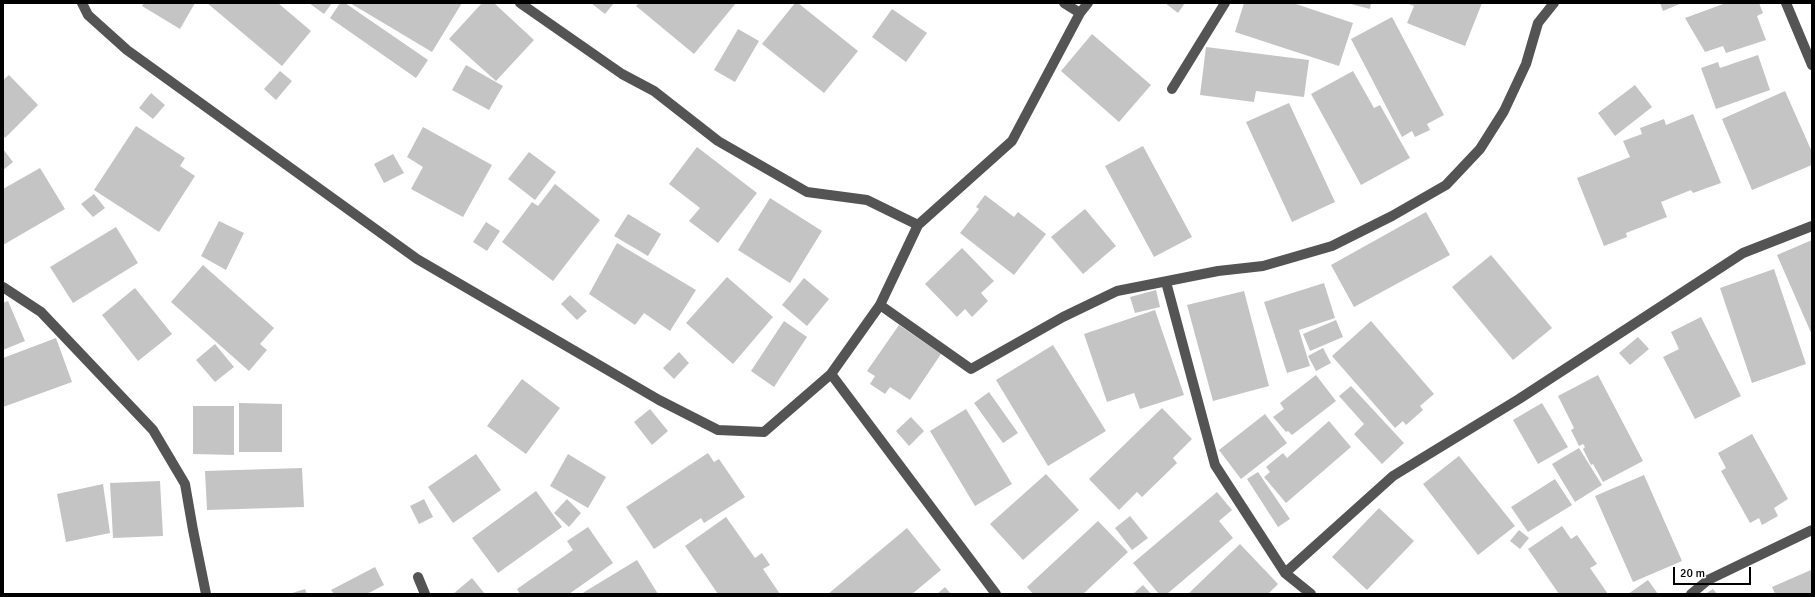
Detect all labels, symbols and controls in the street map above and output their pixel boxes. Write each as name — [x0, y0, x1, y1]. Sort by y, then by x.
scale bar — [1675, 559, 1753, 585]
text: 20 m — [1680, 566, 1705, 581]

